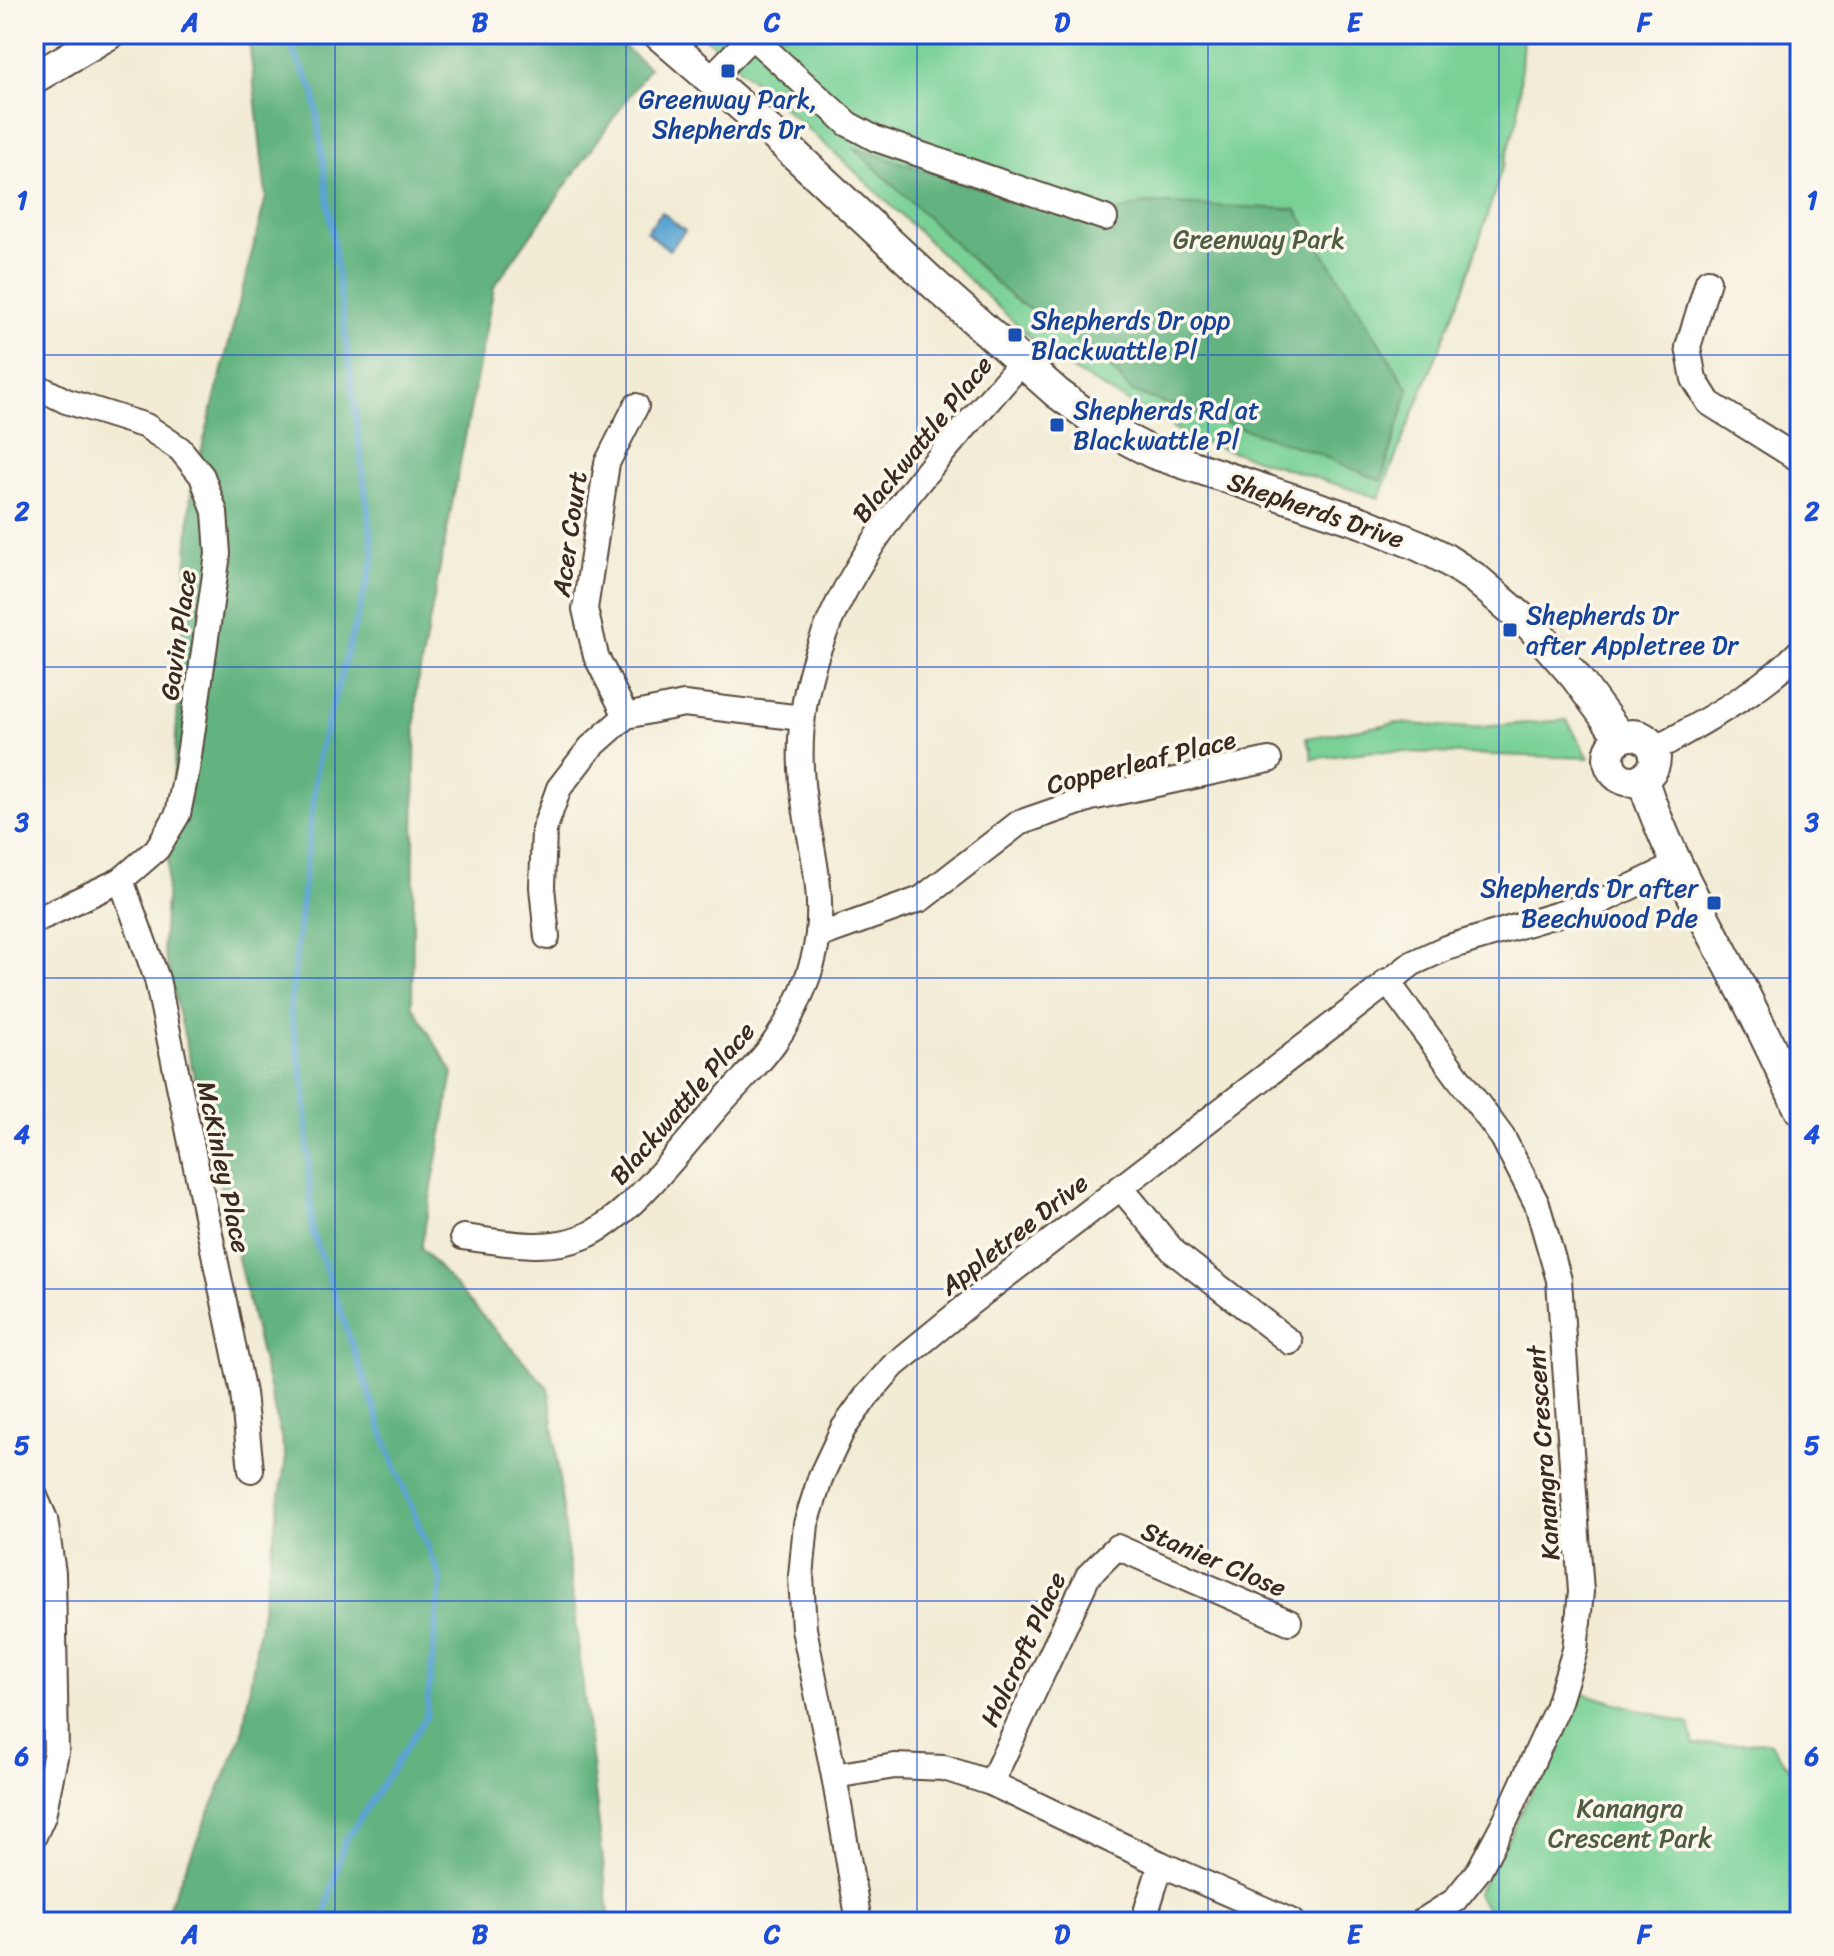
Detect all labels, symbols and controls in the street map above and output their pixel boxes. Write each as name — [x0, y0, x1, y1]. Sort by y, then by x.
text: A — [180, 0, 199, 45]
text: B — [472, 0, 489, 45]
text: C — [763, 0, 781, 45]
text: D — [1054, 0, 1070, 45]
text: E — [1347, 0, 1364, 45]
text: F — [1636, 0, 1653, 45]
marker: Greenway Park, Shepherds Dr — [719, 62, 737, 80]
place label: Greenway Park, Shepherds Dr — [638, 76, 818, 152]
text: 1 — [16, 177, 28, 223]
text: 1 — [1806, 177, 1818, 223]
park label: Greenway Park — [1173, 216, 1345, 262]
place label: Shepherds Dr opp Blackwattle Pl — [1031, 297, 1231, 373]
marker: Shepherds Dr opp Blackwattle Pl — [1006, 326, 1024, 344]
street label: Blackwattle Place — [839, 345, 1005, 533]
place label: Shepherds Rd at Blackwattle Pl — [1073, 387, 1259, 463]
marker: Shepherds Rd at Blackwattle Pl — [1048, 416, 1066, 434]
street label: Shepherds Drive — [1221, 458, 1411, 562]
street label: Acer Court — [537, 468, 601, 601]
text: 2 — [13, 488, 30, 534]
text: 2 — [1803, 488, 1820, 534]
street label: Gavin Place — [146, 567, 210, 703]
place label: Shepherds Dr after Appletree Dr — [1526, 592, 1739, 668]
marker: Shepherds Dr after Appletree Dr — [1501, 621, 1519, 639]
street label: Copperleaf Place — [1041, 716, 1241, 808]
text: 3 — [14, 799, 30, 845]
text: 3 — [1804, 799, 1820, 845]
place label: Shepherds Dr after Beechwood Pde — [1480, 865, 1699, 941]
marker: Shepherds Dr after Beechwood Pde — [1705, 894, 1723, 912]
street label: Blackwattle Place — [597, 1010, 767, 1196]
street label: McKinley Place — [183, 1077, 265, 1257]
text: 4 — [14, 1111, 30, 1157]
text: 4 — [1804, 1111, 1820, 1157]
street label: Appletree Drive — [929, 1161, 1099, 1308]
street label: Kanangra Crescent — [1512, 1342, 1573, 1562]
text: 5 — [14, 1422, 30, 1468]
text: 5 — [1804, 1422, 1820, 1468]
street label: Stanier Close — [1134, 1508, 1294, 1610]
street label: Holcroft Place — [967, 1564, 1079, 1734]
text: 6 — [14, 1733, 30, 1779]
text: 6 — [1804, 1733, 1820, 1779]
park label: Kanangra Crescent Park — [1548, 1785, 1712, 1861]
text: A — [180, 1911, 199, 1956]
text: B — [472, 1911, 489, 1956]
text: C — [763, 1911, 781, 1956]
text: D — [1054, 1911, 1070, 1956]
text: E — [1347, 1911, 1364, 1956]
text: F — [1636, 1911, 1653, 1956]

